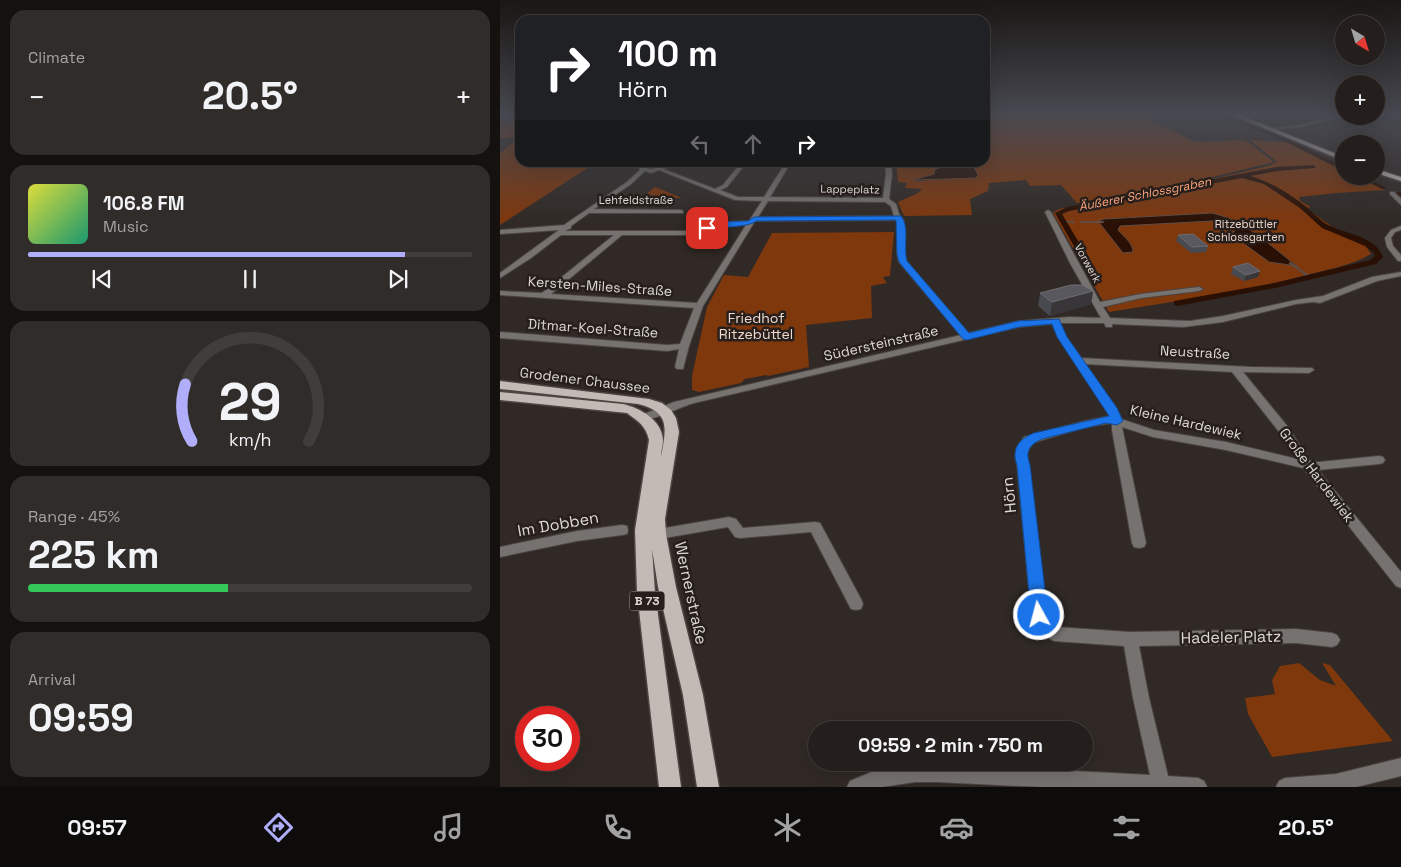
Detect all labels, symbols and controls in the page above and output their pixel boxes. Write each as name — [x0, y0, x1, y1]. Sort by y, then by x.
north arrow — [1335, 15, 1385, 65]
map controls — [1335, 15, 1385, 185]
text: 100 m — [618, 32, 718, 76]
icon: right — [535, 35, 600, 100]
text: Climate — [28, 47, 85, 68]
text: 20.5° — [202, 72, 298, 120]
text: Hörn — [618, 75, 668, 103]
button: + — [1335, 75, 1385, 125]
text: − — [28, 79, 45, 115]
text: + — [455, 79, 472, 115]
icon: left — [686, 130, 714, 158]
icon: ahead — [739, 130, 767, 158]
icon: right — [792, 130, 820, 158]
button: − — [1335, 135, 1385, 185]
water label: Äußerer Schlossgraben — [1077, 173, 1213, 215]
street label: Lappeplatz — [820, 181, 880, 197]
text: 106.8 FM — [103, 191, 184, 216]
street label: Lehfeldstraße — [599, 193, 673, 207]
pin — [686, 207, 728, 249]
icon: arrive — [693, 214, 721, 242]
text: Music — [103, 216, 149, 237]
park label: Ritzebüttler Schlossgarten — [1208, 217, 1284, 244]
street label: Vorwerk — [1072, 241, 1104, 285]
icon: previous — [88, 265, 116, 293]
icon: pause — [236, 265, 264, 293]
icon: next — [384, 265, 412, 293]
street label: Kersten-Miles-Straße — [527, 272, 673, 300]
park label: Friedhof Ritzebüttel — [719, 309, 793, 343]
street label: Ditmar-Koel-Straße — [527, 314, 659, 342]
street label: Südersteinstraße — [822, 321, 940, 365]
street label: Neustraße — [1160, 341, 1230, 363]
street label: Grodener Chaussee — [519, 363, 651, 397]
text: 29 — [219, 369, 281, 435]
street label: Kleine Hardewiek — [1128, 400, 1244, 444]
street label: Große Hardewiek — [1276, 424, 1359, 526]
text: km/h — [229, 428, 271, 451]
street label: Hörn — [997, 476, 1021, 514]
text: Range · 45% — [28, 506, 120, 527]
street label: Im Dobben — [516, 507, 600, 541]
text: 225 km — [28, 531, 159, 579]
street label: Wernerstraße — [670, 540, 712, 646]
position arrow — [1012, 588, 1064, 640]
road number: B 73 — [630, 592, 664, 610]
street label: Hadeler Platz — [1180, 626, 1282, 648]
text: Arrival — [28, 669, 76, 690]
text: 09:59 — [28, 694, 134, 742]
speed limit sign: 30 — [515, 706, 580, 771]
text: 09:59 · 2 min · 750 m — [858, 733, 1043, 758]
icon: directions — [261, 810, 296, 845]
icon: music — [431, 810, 466, 845]
icon: phone — [600, 810, 635, 845]
icon: climate — [770, 810, 805, 845]
icon: car — [939, 810, 974, 845]
icon: filters — [1109, 810, 1144, 845]
text: 09:57 — [67, 813, 127, 841]
text: 20.5° — [1278, 813, 1334, 841]

